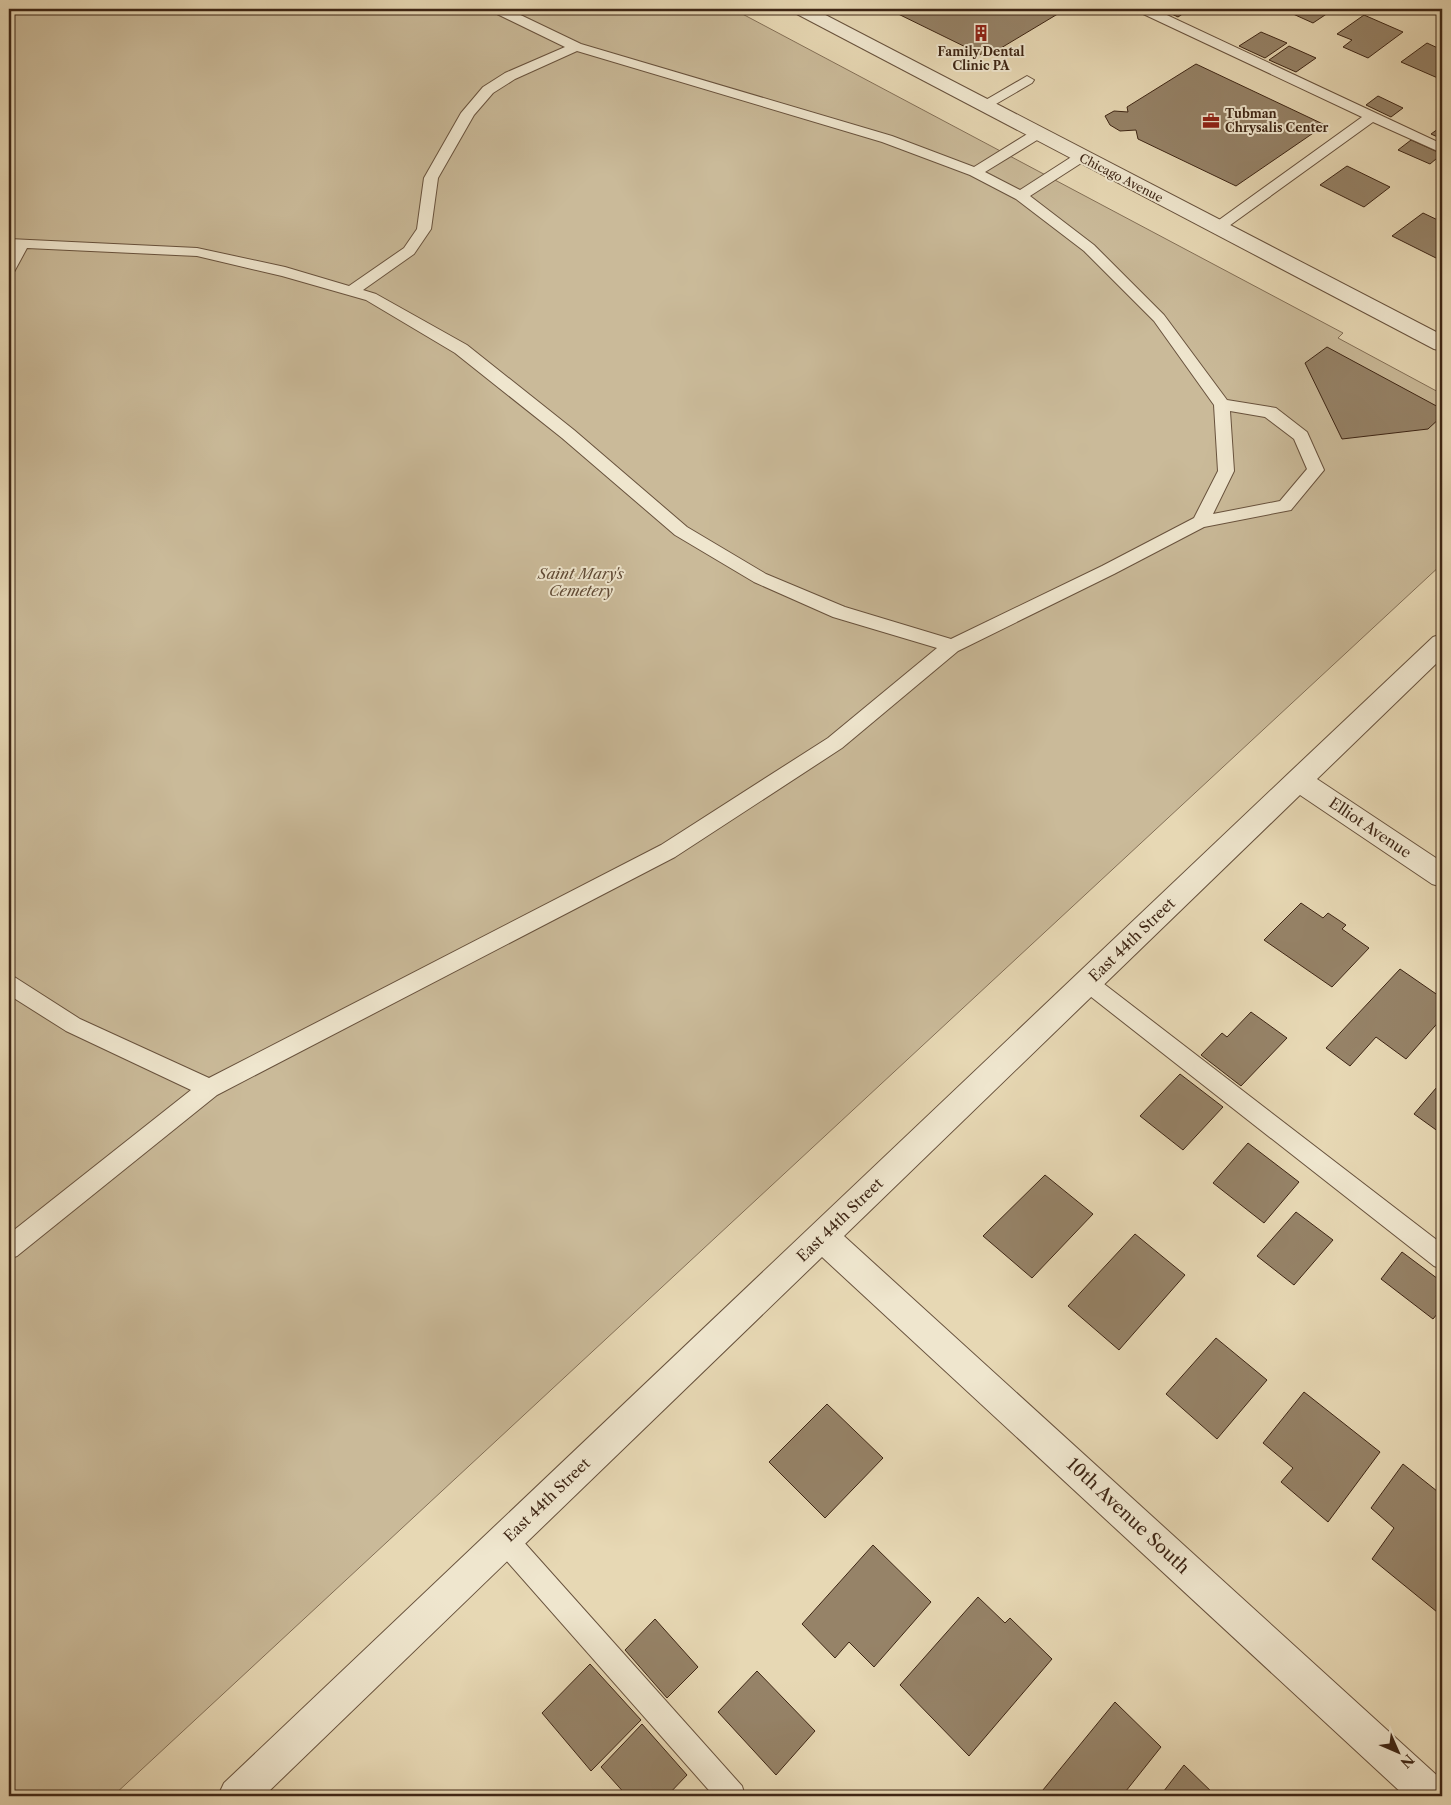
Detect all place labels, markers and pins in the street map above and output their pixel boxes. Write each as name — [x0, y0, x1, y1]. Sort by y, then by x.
building icon: Family Dental Clinic PA — [971, 23, 991, 43]
place label: Family Dental Clinic PA — [938, 44, 1024, 73]
place label: Tubman Chrysalis Center — [1225, 106, 1329, 135]
office icon: Tubman Chrysalis Center — [1201, 111, 1221, 131]

